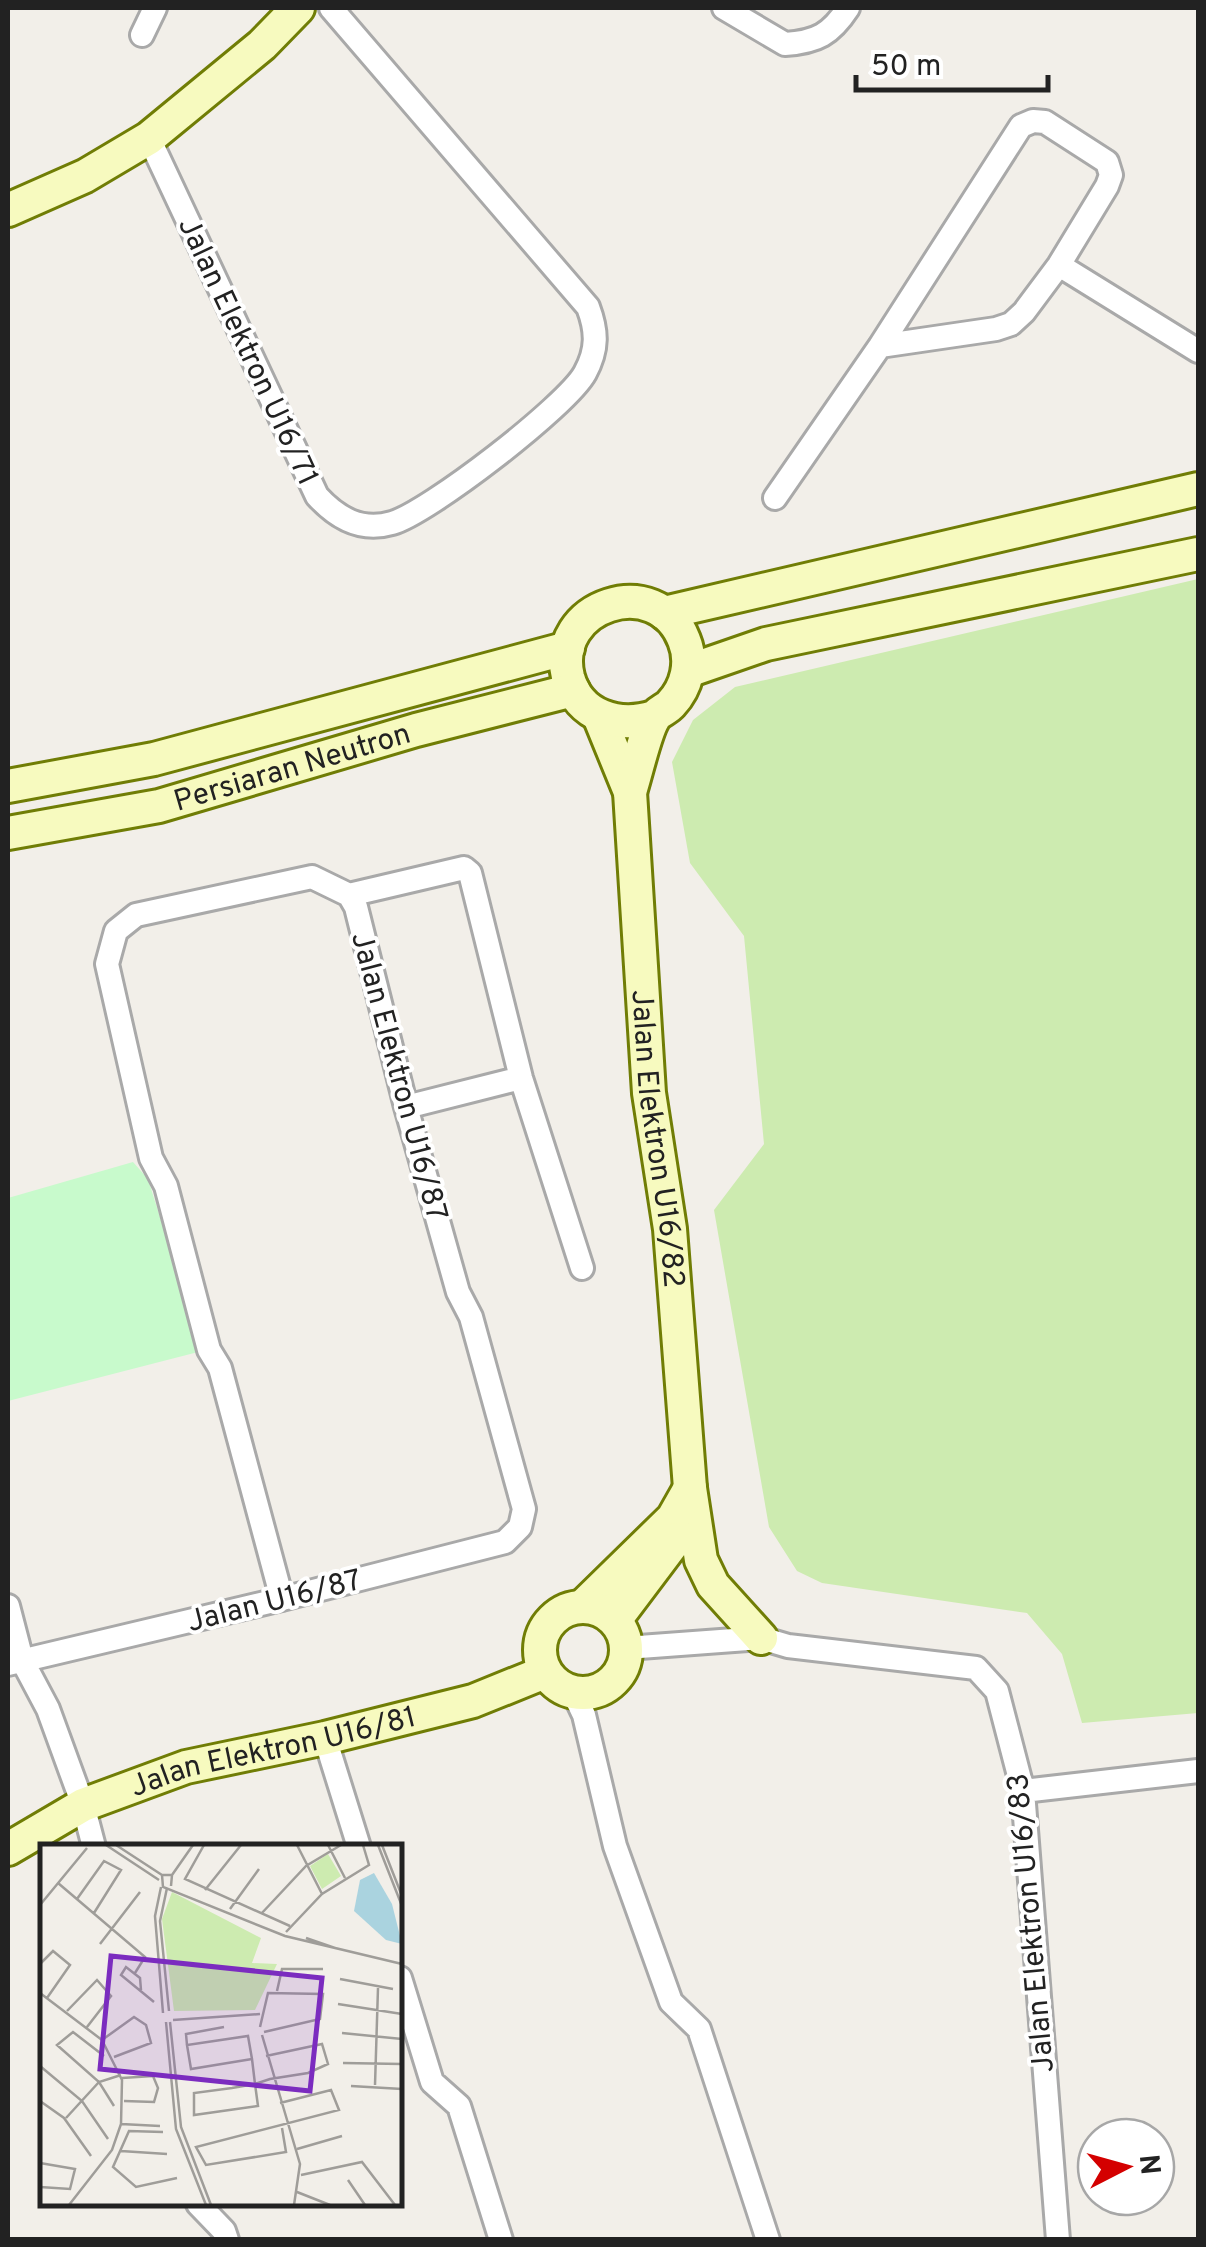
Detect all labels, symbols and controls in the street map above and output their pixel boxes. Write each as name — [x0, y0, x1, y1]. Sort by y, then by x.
scale bar — [856, 30, 1048, 92]
text: 50 m — [871, 49, 941, 86]
street label: Jalan Elektron U16/71 — [168, 212, 325, 492]
street label: Persiaran Neutron — [170, 717, 415, 822]
street label: Jalan Elektron U16/87 — [341, 928, 454, 1225]
street label: Jalan Elektron U16/82 — [622, 989, 690, 1289]
street label: Jalan U16/87 — [184, 1563, 366, 1642]
street label: Jalan Elektron U16/81 — [126, 1700, 420, 1807]
street label: Jalan Elektron U16/83 — [1001, 1772, 1064, 2074]
inset map — [40, 1844, 402, 2207]
north arrow — [1076, 2117, 1176, 2217]
text: N — [1129, 2153, 1167, 2177]

